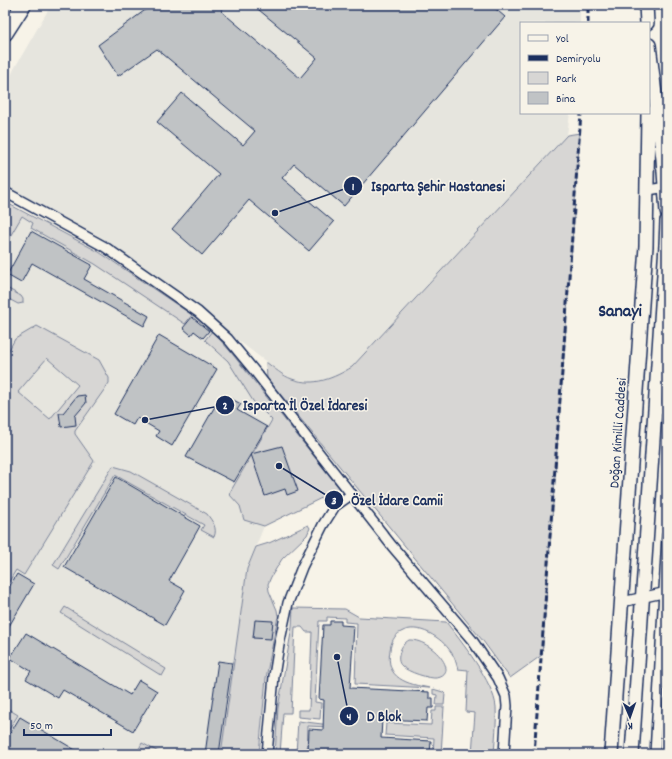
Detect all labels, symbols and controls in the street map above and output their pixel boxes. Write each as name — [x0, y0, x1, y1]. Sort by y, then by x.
legend — [520, 22, 650, 114]
text: Yol — [556, 31, 569, 48]
text: Demiryolu — [556, 51, 601, 68]
text: Park — [556, 71, 577, 88]
text: Bina — [556, 91, 575, 108]
callout: Isparta Şehir Hastanesi — [343, 172, 514, 199]
text: Isparta Şehir Hastanesi — [371, 177, 505, 199]
text: 1 — [352, 179, 355, 196]
district label: Sanayi — [598, 300, 643, 325]
street label: Doğan Kimilli Caddesi — [605, 377, 633, 489]
callout: Isparta İl Özel İdaresi — [215, 391, 375, 418]
text: Isparta İl Özel İdaresi — [243, 396, 368, 418]
text: 2 — [222, 398, 228, 415]
callout: Özel İdare Camii — [324, 486, 451, 513]
text: Özel İdare Camii — [351, 491, 443, 513]
text: 3 — [331, 493, 337, 510]
north arrow — [610, 697, 650, 737]
callout: D Blok — [339, 702, 409, 729]
text: D Blok — [367, 707, 401, 729]
text: 4 — [347, 709, 352, 726]
scale bar — [24, 711, 111, 737]
text: K — [627, 717, 633, 733]
text: 50 m — [30, 718, 53, 735]

